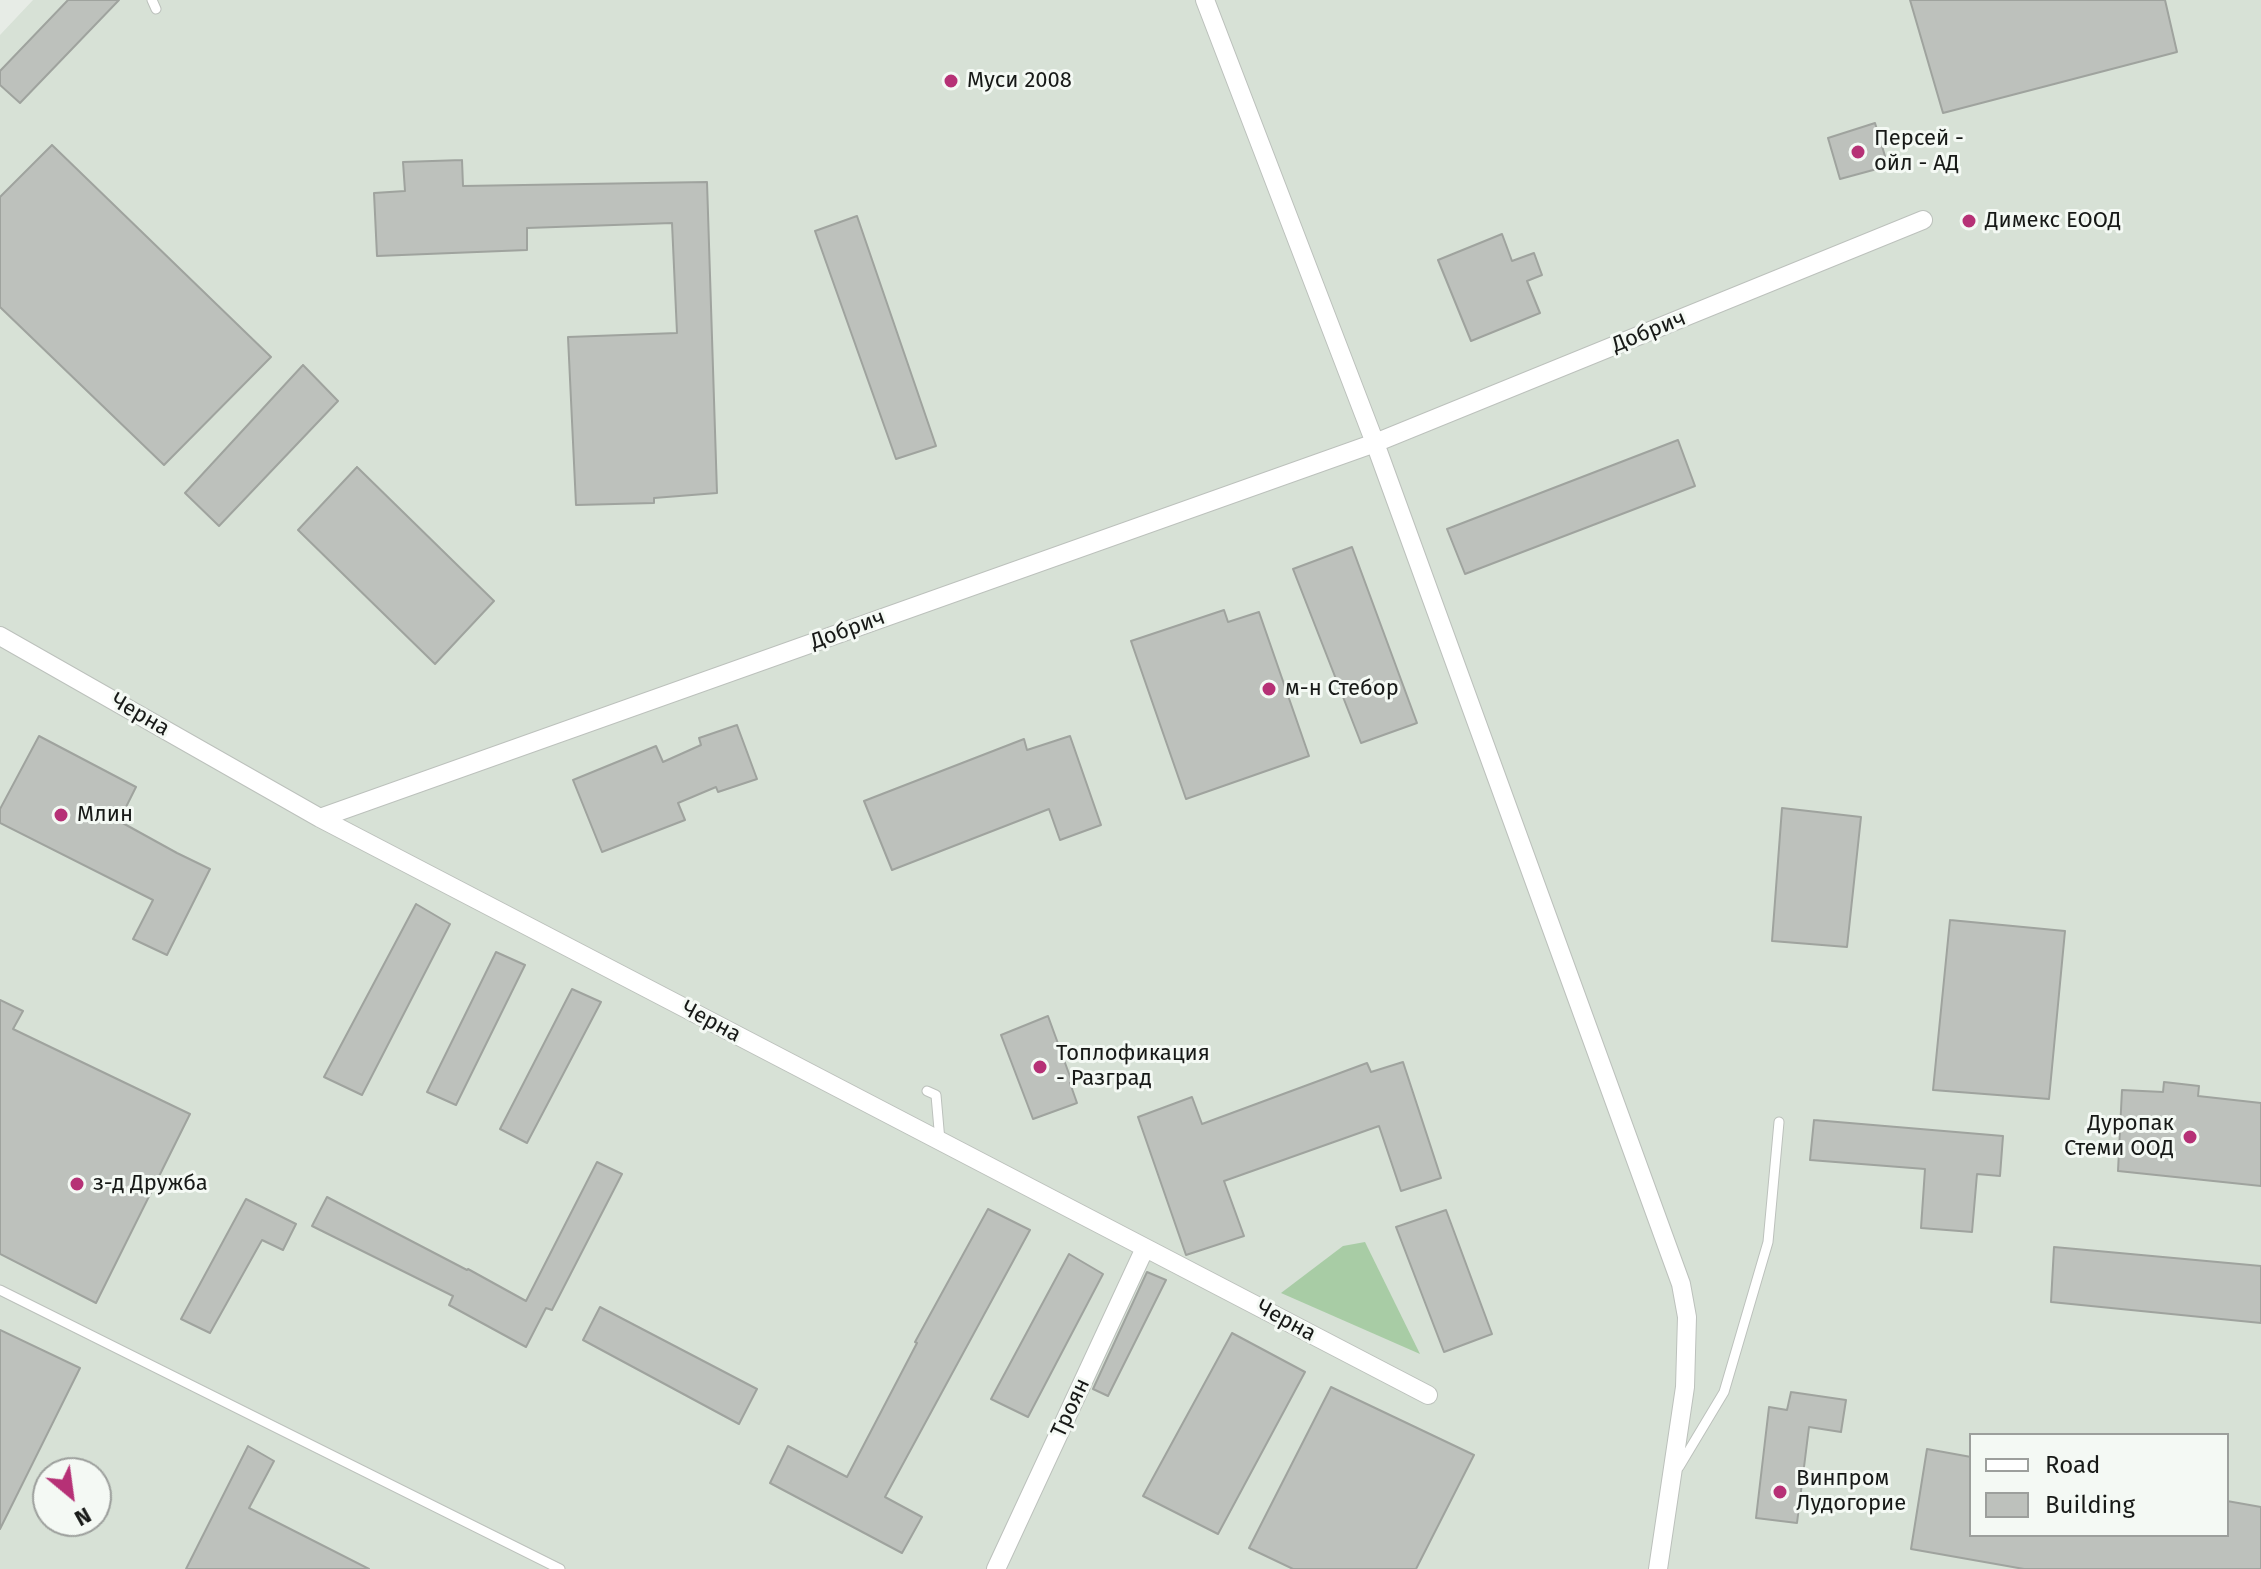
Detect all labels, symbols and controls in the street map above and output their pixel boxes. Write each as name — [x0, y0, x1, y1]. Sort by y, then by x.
place label: Муси 2008 — [967, 68, 1072, 94]
marker: Муси 2008 — [942, 72, 960, 90]
place label: Персей - ойл - АД — [1874, 126, 1964, 178]
marker: Персей - ойл - АД — [1849, 143, 1867, 161]
place label: Димекс ЕООД — [1985, 208, 2121, 234]
marker: Димекс ЕООД — [1960, 212, 1978, 230]
street label: Добрич — [1608, 305, 1690, 359]
street label: Добрич — [807, 604, 889, 656]
place label: м-н Стебор — [1285, 676, 1399, 702]
marker: м-н Стебор — [1260, 680, 1278, 698]
street label: Черна — [106, 688, 174, 742]
place label: Млин — [77, 802, 133, 828]
marker: Млин — [52, 806, 70, 824]
street label: Черна — [677, 995, 745, 1049]
place label: Топлофикация - Разград — [1056, 1041, 1210, 1092]
marker: Топлофикация - Разград — [1031, 1058, 1049, 1076]
place label: Дуропак Стеми ООД — [2064, 1111, 2174, 1162]
marker: Дуропак Стеми ООД — [2181, 1128, 2199, 1146]
place label: з-д Дружба — [93, 1171, 208, 1197]
marker: з-д Дружба — [68, 1175, 86, 1193]
street label: Черна — [1252, 1294, 1320, 1348]
street label: Троян — [1046, 1374, 1096, 1442]
legend — [1969, 1433, 2229, 1537]
text: Road — [2045, 1451, 2100, 1479]
north arrow — [32, 1457, 112, 1537]
place label: Винпром Лудогорие — [1796, 1466, 1906, 1518]
marker: Винпром Лудогорие — [1771, 1483, 1789, 1501]
text: Building — [2045, 1491, 2135, 1519]
text: N — [70, 1501, 96, 1532]

